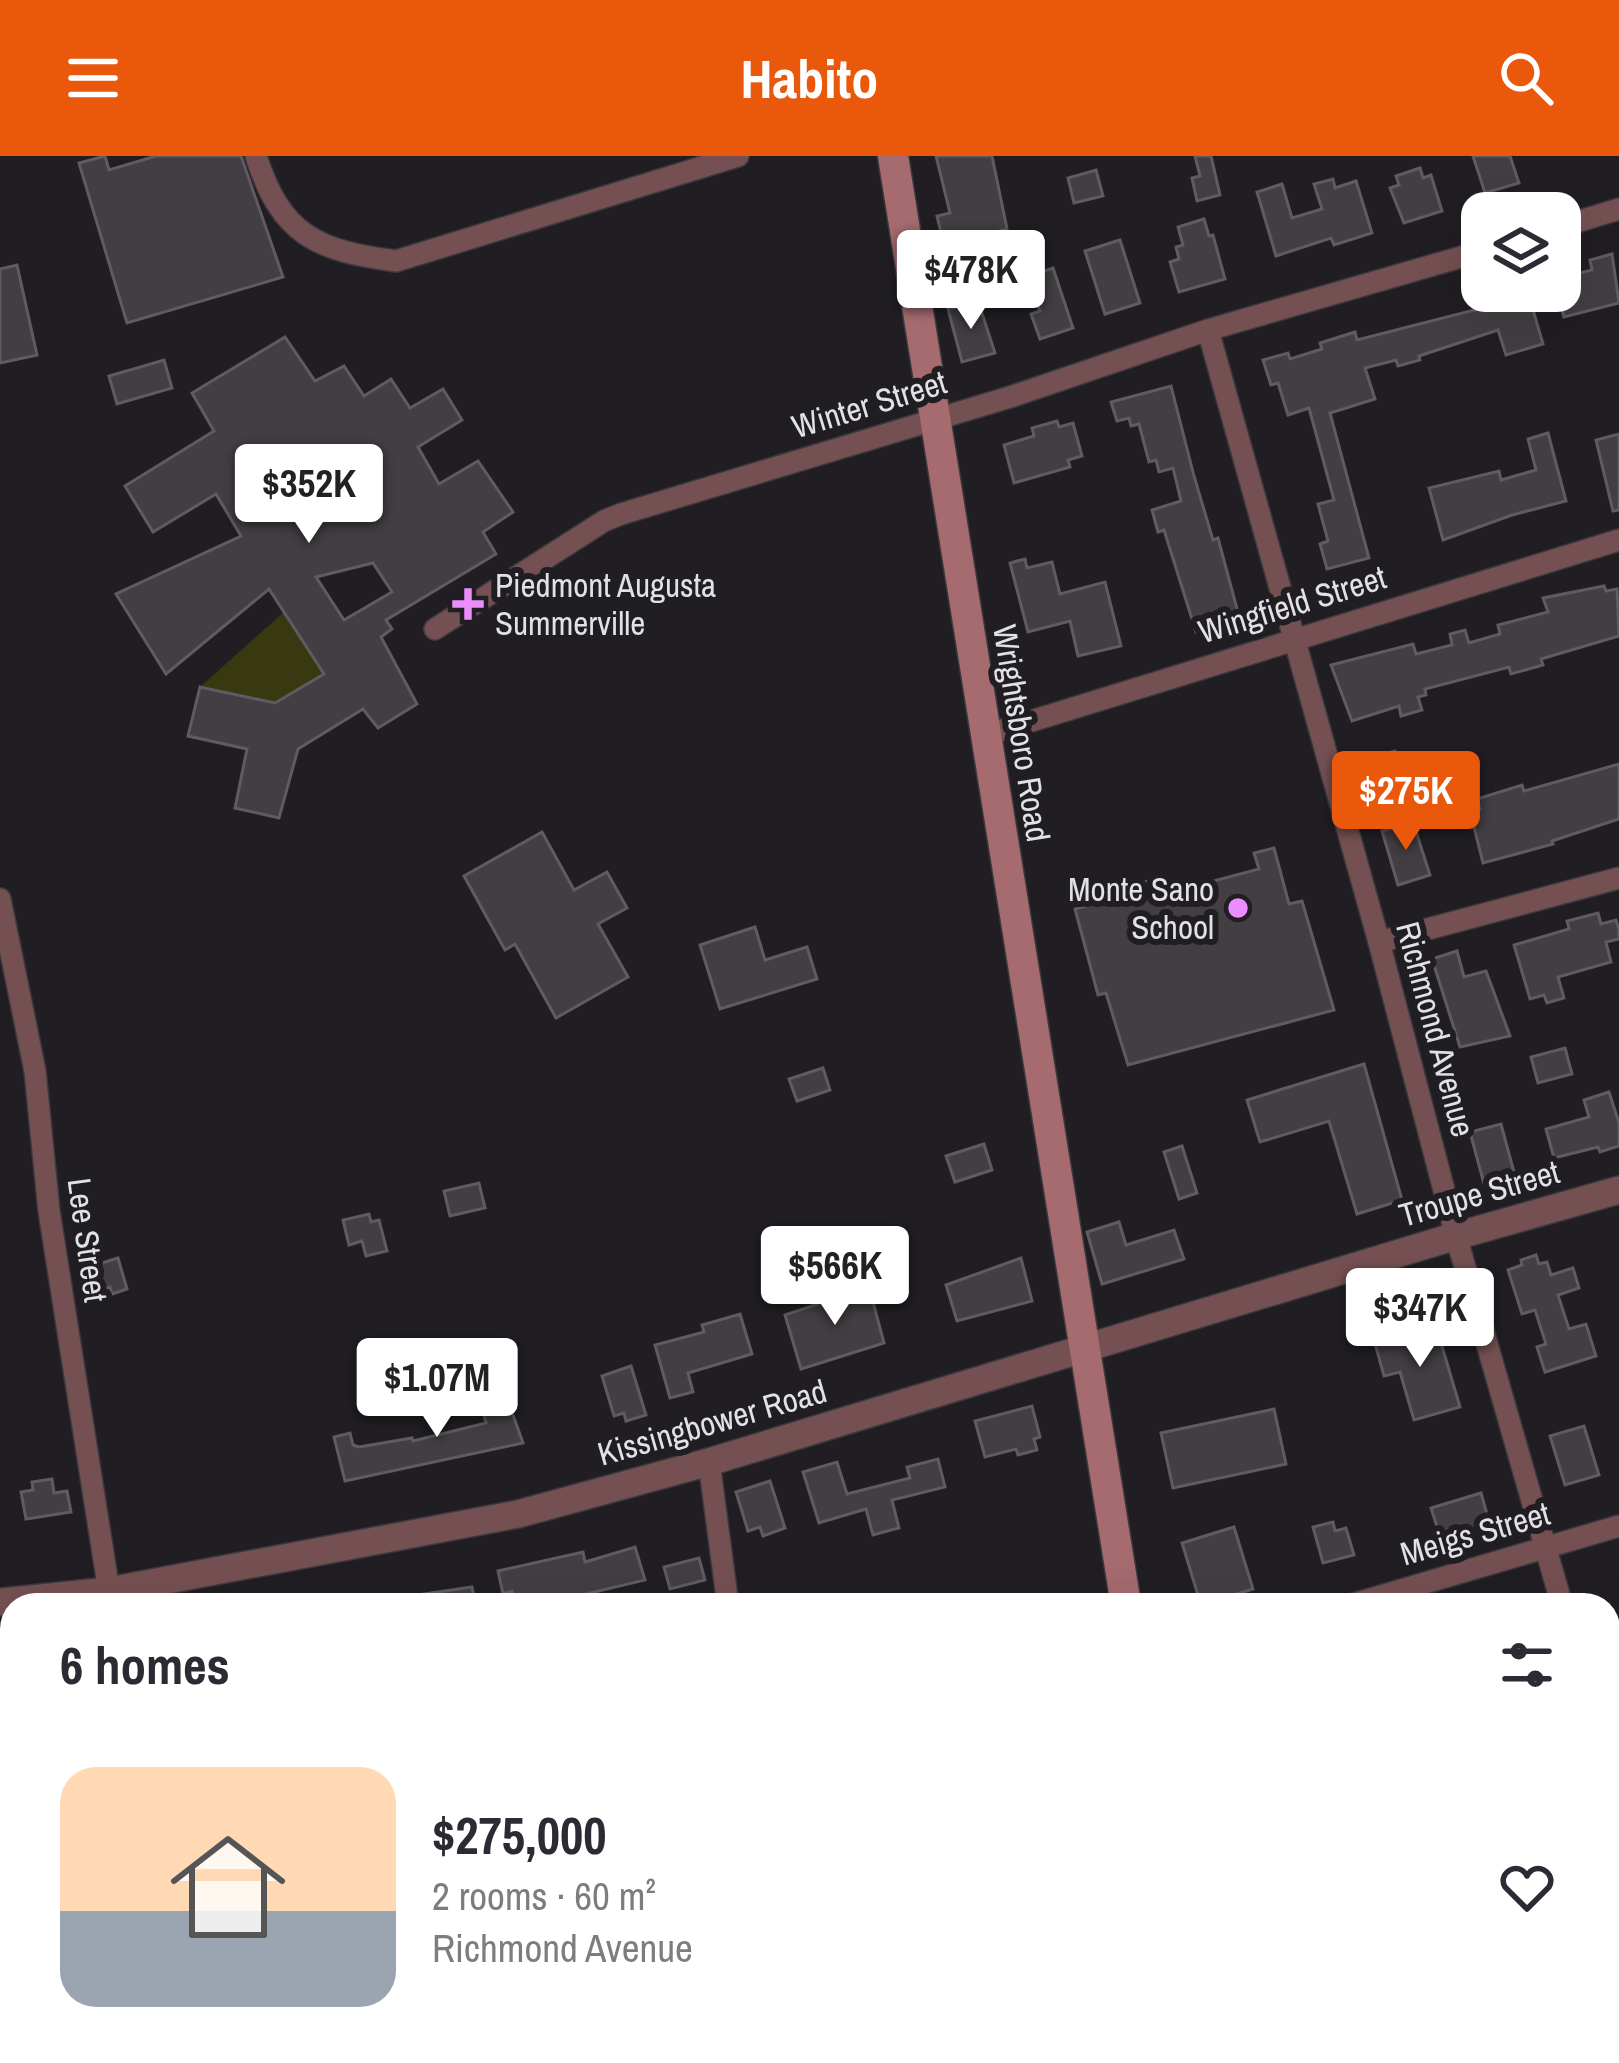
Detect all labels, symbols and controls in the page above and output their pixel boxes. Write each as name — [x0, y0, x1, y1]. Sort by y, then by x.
text: Habito — [741, 42, 878, 115]
icon: menu — [60, 45, 126, 111]
icon: search — [1493, 45, 1559, 111]
map controls — [1461, 192, 1581, 312]
button: layers — [1461, 192, 1581, 312]
pin: $478K — [887, 230, 1055, 332]
text: $478K — [924, 243, 1018, 295]
street label: Winter Street — [786, 360, 952, 448]
pin: $352K — [225, 444, 393, 546]
text: $352K — [262, 457, 356, 509]
street label: Wingfield Street — [1193, 555, 1391, 653]
place label: Piedmont Augusta Summerville — [495, 563, 716, 645]
marker: Piedmont Augusta Summerville — [452, 588, 484, 620]
street label: Wrightsboro Road — [983, 621, 1061, 845]
pin: $275K — [1322, 751, 1490, 853]
text: $275K — [1359, 764, 1453, 816]
place label: Monte Sano School — [1068, 867, 1214, 949]
marker: Monte Sano School — [1225, 895, 1251, 921]
street label: Richmond Avenue — [1386, 917, 1486, 1141]
street label: Troupe Street — [1394, 1149, 1564, 1237]
street label: Lee Street — [58, 1175, 118, 1305]
pin: $566K — [751, 1226, 919, 1328]
text: $566K — [788, 1239, 882, 1291]
pin: $347K — [1336, 1268, 1504, 1370]
text: $347K — [1373, 1281, 1467, 1333]
pin: $1.07M — [339, 1338, 535, 1440]
text: $1.07M — [384, 1351, 490, 1403]
street label: Kissingbower Road — [592, 1368, 832, 1476]
street label: Meigs Street — [1395, 1491, 1555, 1575]
text: 6 homes — [60, 1631, 230, 1700]
icon: filters — [1494, 1632, 1560, 1698]
text: $275,000 — [432, 1801, 606, 1870]
icon: home — [156, 1815, 300, 1959]
icon: heart — [1494, 1854, 1560, 1920]
text: 2 rooms · 60 m² — [432, 1870, 656, 1922]
text: Richmond Avenue — [432, 1922, 693, 1974]

